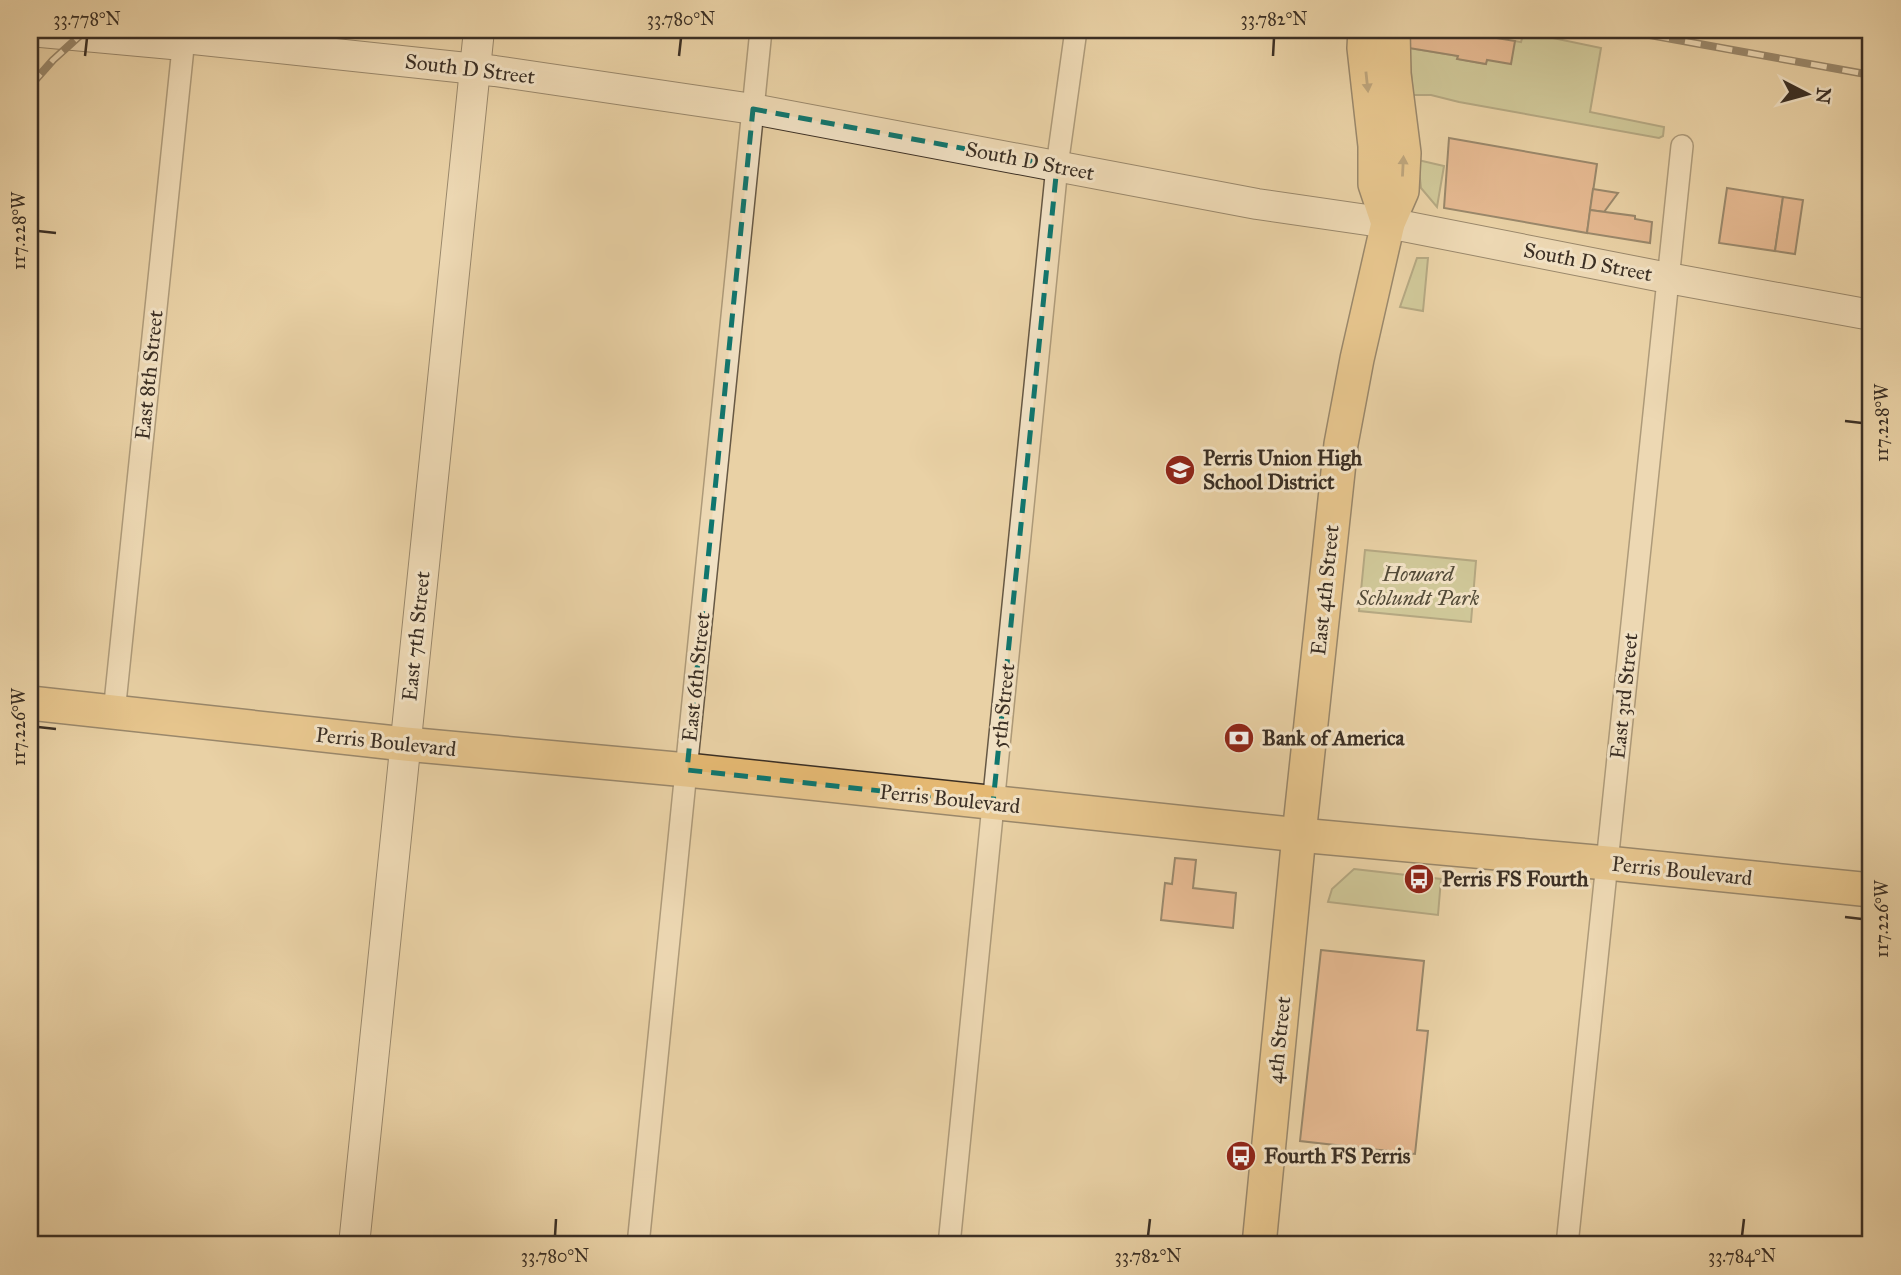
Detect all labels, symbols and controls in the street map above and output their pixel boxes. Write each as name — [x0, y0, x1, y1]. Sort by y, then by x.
text: 33.778°N — [53, 8, 121, 30]
text: 33.780°N — [647, 8, 715, 30]
text: 33.782°N — [1241, 8, 1307, 30]
street label: South D Street — [403, 48, 537, 90]
north arrow — [1772, 60, 1842, 130]
one-way arrow — [1362, 71, 1373, 93]
text: N — [1811, 87, 1836, 105]
street label: South D Street — [963, 136, 1097, 186]
one-way arrow — [1398, 155, 1409, 177]
text: 117.228°W — [8, 191, 30, 270]
street label: South D Street — [1521, 237, 1655, 287]
street label: East 8th Street — [129, 308, 169, 441]
text: 117.228°W — [1871, 383, 1893, 462]
place label: Perris Union High School District — [1203, 445, 1362, 495]
school or university icon: Perris Union High School District — [1163, 453, 1197, 487]
street label: East 4th Street — [1305, 523, 1345, 657]
park label: Howard Schlundt Park — [1356, 561, 1480, 611]
street label: East 7th Street — [396, 569, 436, 702]
street label: East 6th Street — [676, 610, 716, 743]
street label: East 3rd Street — [1604, 631, 1644, 760]
street label: 5th Street — [986, 662, 1020, 750]
text: 117.226°W — [8, 687, 30, 766]
bank icon: Bank of America — [1222, 721, 1256, 755]
street label: Perris Boulevard — [314, 722, 458, 762]
place label: Bank of America — [1262, 725, 1406, 751]
street label: Perris Boulevard — [878, 779, 1022, 819]
street label: Perris Boulevard — [1610, 851, 1754, 891]
bus stop icon: Perris FS Fourth — [1402, 862, 1436, 896]
place label: Perris FS Fourth — [1442, 866, 1589, 892]
text: 117.226°W — [1871, 879, 1893, 958]
street label: 4th Street — [1261, 995, 1297, 1085]
bus stop icon: Fourth FS Perris — [1224, 1139, 1258, 1173]
place label: Fourth FS Perris — [1264, 1143, 1411, 1169]
text: 33.780°N — [521, 1245, 589, 1267]
text: 33.782°N — [1115, 1245, 1181, 1267]
text: 33.784°N — [1708, 1245, 1776, 1267]

